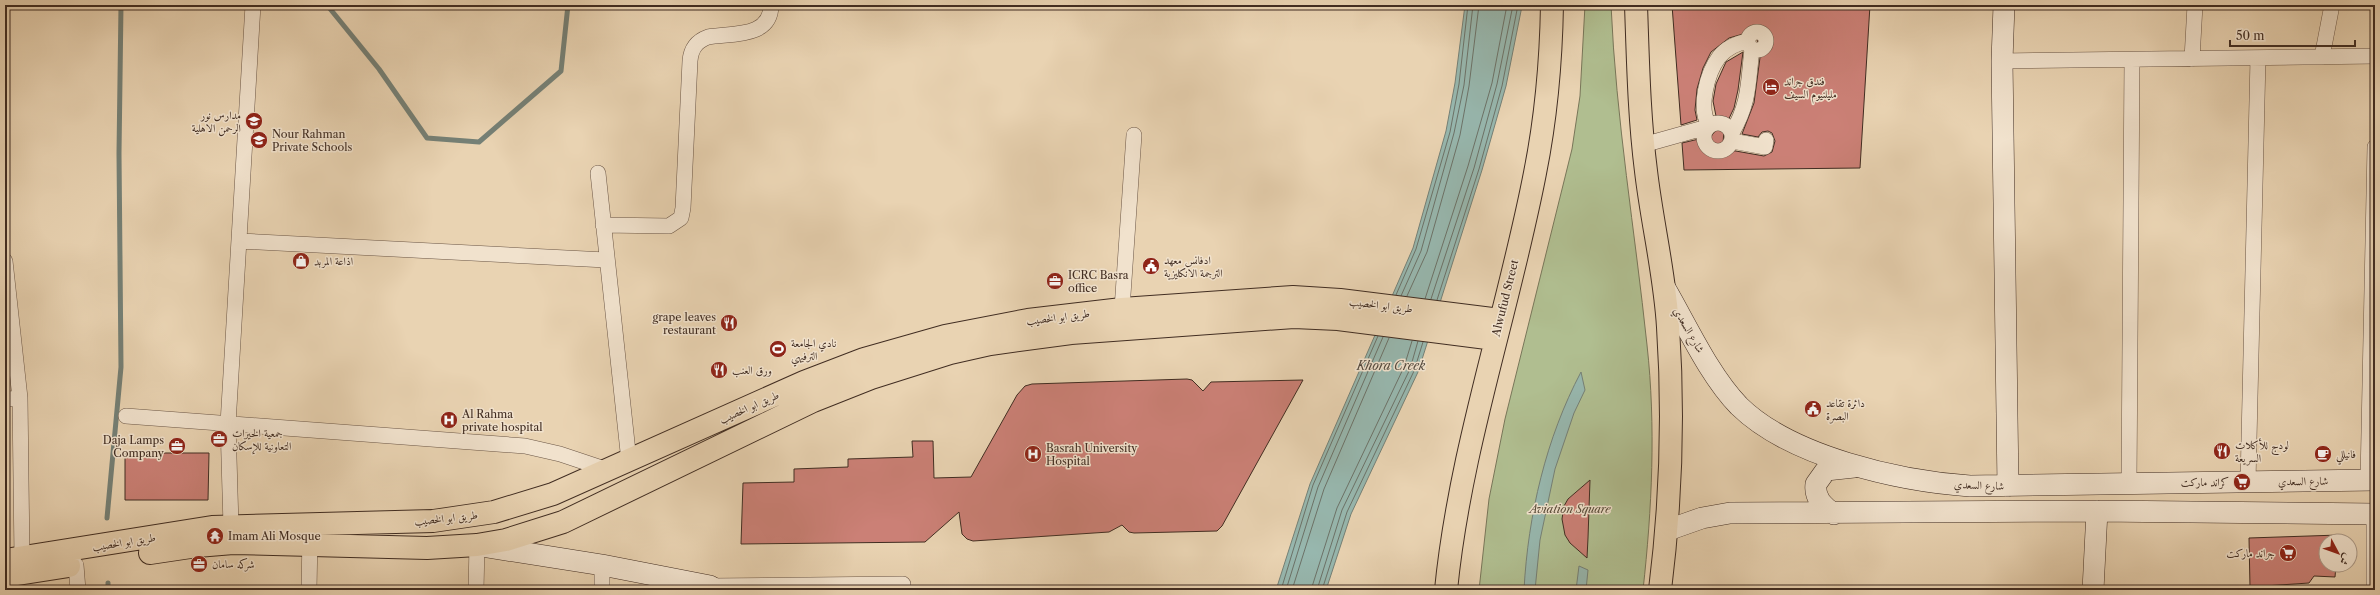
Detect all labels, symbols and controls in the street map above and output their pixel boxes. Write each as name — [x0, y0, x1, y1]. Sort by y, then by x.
scale bar — [2230, 22, 2355, 48]
text: 50 m — [2236, 28, 2265, 43]
place label: فندق جراند مليلنيوم السيف — [1784, 74, 1837, 104]
hotel icon: فندق جراند مليلنيوم السيف — [1761, 77, 1781, 97]
place label: مدارس نور الرحمن الاهلية — [192, 108, 241, 137]
school or university icon: مدارس نور الرحمن الاهلية — [244, 111, 264, 131]
place label: Nour Rahman Private Schools — [272, 127, 353, 154]
school or university icon: Nour Rahman Private Schools — [249, 130, 269, 150]
shop icon: اذاعة المربد — [291, 251, 311, 271]
place label: ادفانس معهد الترجمة الانكليزية — [1164, 253, 1223, 280]
place label: اذاعة المربد — [314, 254, 353, 269]
public building icon: ادفانس معهد الترجمة الانكليزية — [1141, 256, 1161, 276]
street label: Alwufud Street — [1488, 258, 1521, 339]
place label: ICRC Basra office — [1068, 268, 1129, 295]
office icon: ICRC Basra office — [1045, 271, 1065, 291]
street label: طريق ابو الخصيب — [1348, 294, 1414, 317]
street label: شارع السعدي — [1668, 305, 1708, 357]
street label: طريق ابو الخصيب — [1025, 306, 1091, 329]
place label: grape leaves restaurant — [652, 310, 716, 337]
restaurant icon: grape leaves restaurant — [719, 313, 739, 333]
place label: نادي الجامعة الترفيهي — [791, 336, 836, 367]
sports icon: نادي الجامعة الترفيهي — [768, 339, 788, 359]
water label: Khora Creek — [1356, 358, 1426, 373]
restaurant icon: ورق العنب — [709, 360, 729, 380]
place label: ورق العنب — [732, 363, 772, 378]
street label: طريق ابو الخصيب — [717, 388, 781, 427]
place label: دائرة تقاعد البصرة — [1826, 396, 1865, 424]
public building icon: دائرة تقاعد البصرة — [1803, 399, 1823, 419]
place label: Al Rahma private hospital — [461, 407, 543, 434]
hospital icon: Al Rahma private hospital — [439, 410, 459, 430]
place label: جمعية الخيرات التعاونية للإسكان — [232, 426, 291, 455]
office icon: جمعية الخيرات التعاونية للإسكان — [209, 429, 229, 449]
place label: Daja Lamps Company — [103, 433, 165, 460]
office icon: Daja Lamps Company — [167, 436, 187, 456]
place label: لودج للأكلات السريعة — [2235, 438, 2289, 466]
place label: Basrah University Hospital — [1046, 441, 1138, 468]
restaurant icon: لودج للأكلات السريعة — [2212, 441, 2232, 461]
hospital icon: Basrah University Hospital — [1023, 444, 1043, 464]
cafe icon: فانيللي — [2313, 444, 2333, 464]
place label: فانيللي — [2336, 447, 2356, 465]
supermarket icon: كراند ماركت — [2232, 472, 2252, 492]
street label: شارع السعدي — [2278, 474, 2328, 491]
place label: كراند ماركت — [2181, 475, 2229, 489]
street label: شارع السعدي — [1954, 477, 2004, 496]
park label: Aviation Square — [1528, 502, 1611, 516]
street label: طريق ابو الخصيب — [413, 508, 479, 529]
temple icon: Imam Ali Mosque — [205, 526, 225, 546]
place label: Imam Ali Mosque — [228, 529, 321, 543]
street label: طريق ابو الخصيب — [91, 530, 157, 555]
north arrow — [2318, 533, 2358, 573]
supermarket icon: جراند ماركت — [2278, 543, 2298, 563]
place label: جراند ماركت — [2226, 546, 2275, 560]
text: ش — [2337, 551, 2354, 568]
office icon: شركه سامان — [189, 554, 209, 574]
place label: شركه سامان — [212, 557, 255, 572]

